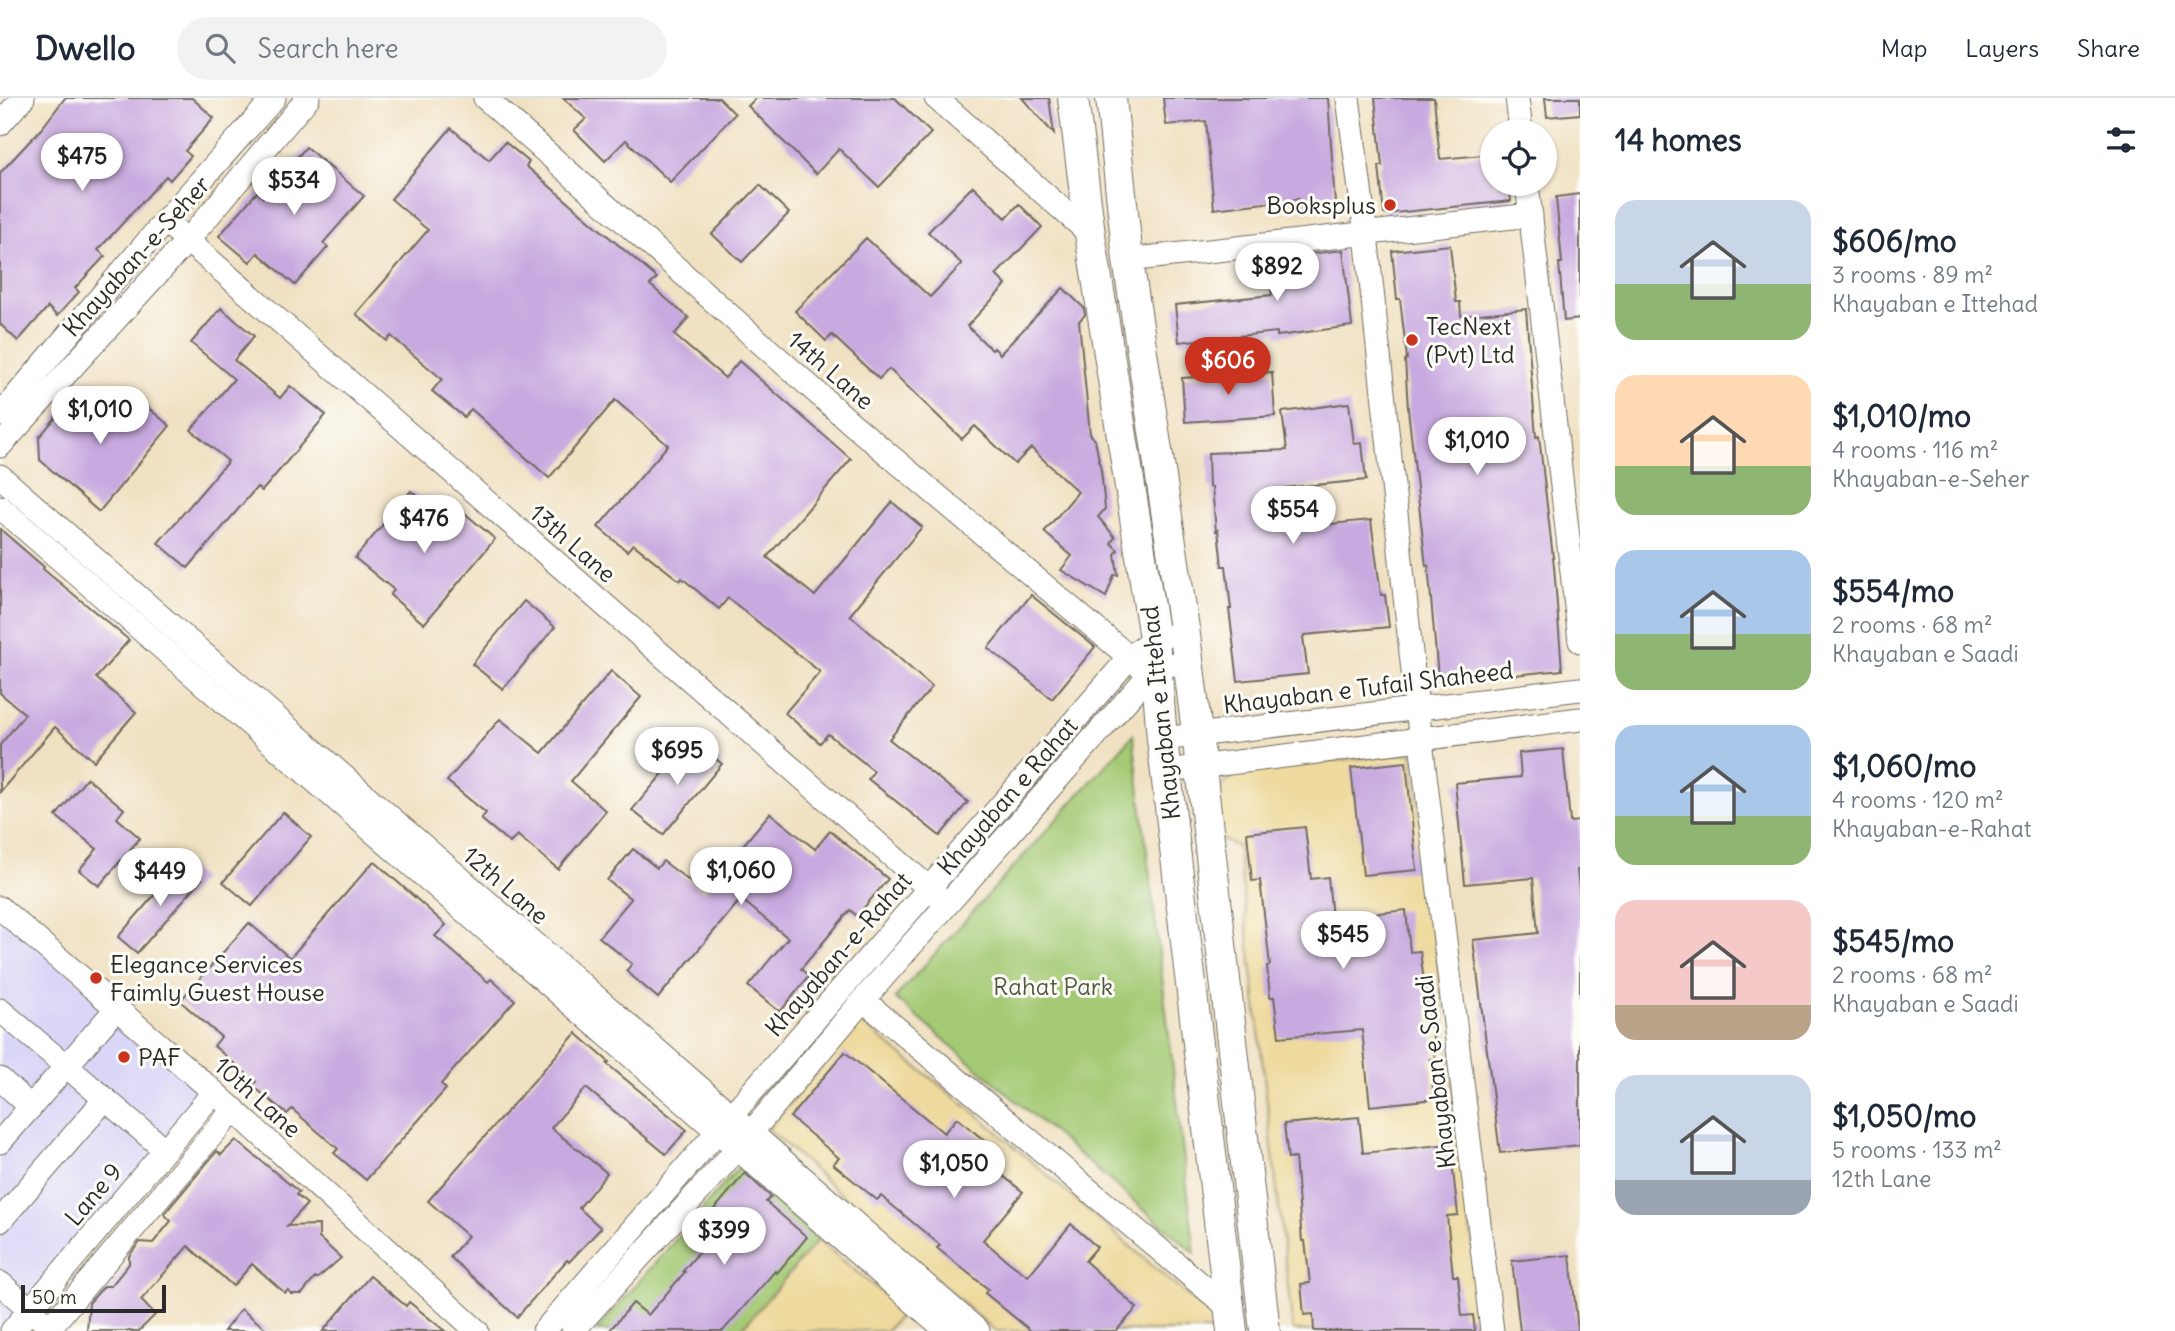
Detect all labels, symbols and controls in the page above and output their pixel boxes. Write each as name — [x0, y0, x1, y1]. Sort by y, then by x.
search box — [177, 17, 667, 80]
text: Dwello — [35, 27, 135, 69]
icon: search — [201, 29, 239, 67]
text: Search here — [257, 32, 398, 65]
text: Map — [1881, 33, 1927, 63]
text: Layers — [1965, 33, 2039, 63]
text: Share — [2077, 33, 2140, 63]
map controls — [1480, 119, 1557, 196]
button: locate — [1480, 119, 1557, 196]
text: 14 homes — [1615, 121, 1742, 159]
icon: filters — [2102, 121, 2140, 159]
pin: $475 — [41, 134, 123, 193]
text: $475 — [57, 141, 107, 170]
pin: $534 — [253, 158, 335, 217]
text: $534 — [268, 165, 320, 194]
street label: Khayaban-e-Seher — [56, 169, 216, 343]
place label: Booksplus — [1266, 190, 1376, 220]
marker: Booksplus — [1382, 197, 1398, 213]
text: $606/mo — [1832, 222, 1957, 260]
icon: home — [1671, 228, 1755, 312]
pin: $892 — [1236, 244, 1318, 303]
text: $892 — [1251, 251, 1303, 280]
text: 3 rooms · 89 m² — [1832, 260, 1993, 289]
text: Khayaban e Ittehad — [1832, 289, 2038, 318]
place label: TecNext (Pvt) Ltd — [1426, 311, 1515, 369]
street label: 14th Lane — [782, 324, 880, 416]
marker: TecNext (Pvt) Ltd — [1404, 332, 1420, 348]
pin: $606 — [1187, 338, 1269, 397]
text: $606 — [1201, 345, 1255, 374]
pin: $1,010 — [43, 386, 157, 446]
text: $1,010 — [67, 394, 133, 423]
text: $1,010/mo — [1832, 397, 1971, 435]
icon: home — [1671, 403, 1755, 487]
pin: $1,010 — [1420, 418, 1534, 477]
text: $1,010 — [1444, 425, 1510, 454]
text: 4 rooms · 116 m² — [1832, 435, 1998, 464]
text: Khayaban-e-Seher — [1832, 464, 2029, 493]
pin: $554 — [1252, 486, 1334, 546]
text: $554 — [1267, 494, 1319, 523]
pin: $476 — [383, 496, 465, 555]
street label: 13th Lane — [524, 497, 622, 589]
text: $476 — [399, 503, 449, 532]
text: $554/mo — [1832, 572, 1954, 610]
icon: home — [1671, 578, 1755, 662]
street label: Khayaban e Ittehad — [1134, 604, 1186, 822]
text: 2 rooms · 68 m² — [1832, 610, 1993, 639]
text: Khayaban e Saadi — [1832, 639, 2019, 668]
street label: Khayaban e Tufail Shaheed — [1221, 654, 1515, 720]
street label: Khayaban e Rahat — [930, 711, 1084, 881]
pin: $695 — [636, 728, 718, 787]
text: $695 — [651, 735, 703, 764]
text: $1,060/mo — [1832, 747, 1976, 785]
icon: home — [1671, 753, 1755, 837]
text: 4 rooms · 120 m² — [1832, 785, 2004, 814]
text: Khayaban-e-Rahat — [1832, 814, 2032, 843]
street label: 12th Lane — [457, 840, 555, 930]
pin: $449 — [119, 848, 201, 908]
pin: $1,060 — [684, 848, 798, 907]
text: $1,060 — [706, 855, 776, 884]
text: $449 — [134, 856, 186, 885]
street label: Khayaban-e-Rahat — [758, 866, 918, 1042]
pin: $545 — [1302, 912, 1384, 971]
text: $545 — [1317, 919, 1369, 948]
text: $545/mo — [1832, 922, 1954, 960]
icon: home — [1671, 928, 1755, 1012]
place label: Elegance Services Faimly Guest House — [110, 949, 325, 1007]
text: 2 rooms · 68 m² — [1832, 960, 1993, 989]
marker: Elegance Services Faimly Guest House — [88, 970, 104, 986]
park label: Rahat Park — [993, 971, 1113, 1001]
street label: Khayaban e Saadi — [1408, 973, 1462, 1171]
text: Khayaban e Saadi — [1832, 989, 2019, 1018]
place label: PAF — [138, 1042, 181, 1072]
marker: PAF — [116, 1049, 132, 1065]
street label: 10th Lane — [208, 1050, 308, 1144]
text: $1,050/mo — [1832, 1097, 1976, 1135]
icon: home — [1671, 1103, 1755, 1187]
text: 5 rooms · 133 m² — [1832, 1135, 2002, 1164]
pin: $1,050 — [897, 1140, 1011, 1200]
text: $1,050 — [919, 1148, 989, 1177]
street label: Lane 9 — [58, 1156, 128, 1232]
text: 12th Lane — [1832, 1164, 1931, 1193]
pin: $399 — [683, 1208, 765, 1267]
text: $399 — [698, 1215, 750, 1244]
scale bar — [21, 1282, 166, 1314]
text: 50 m — [32, 1285, 77, 1309]

